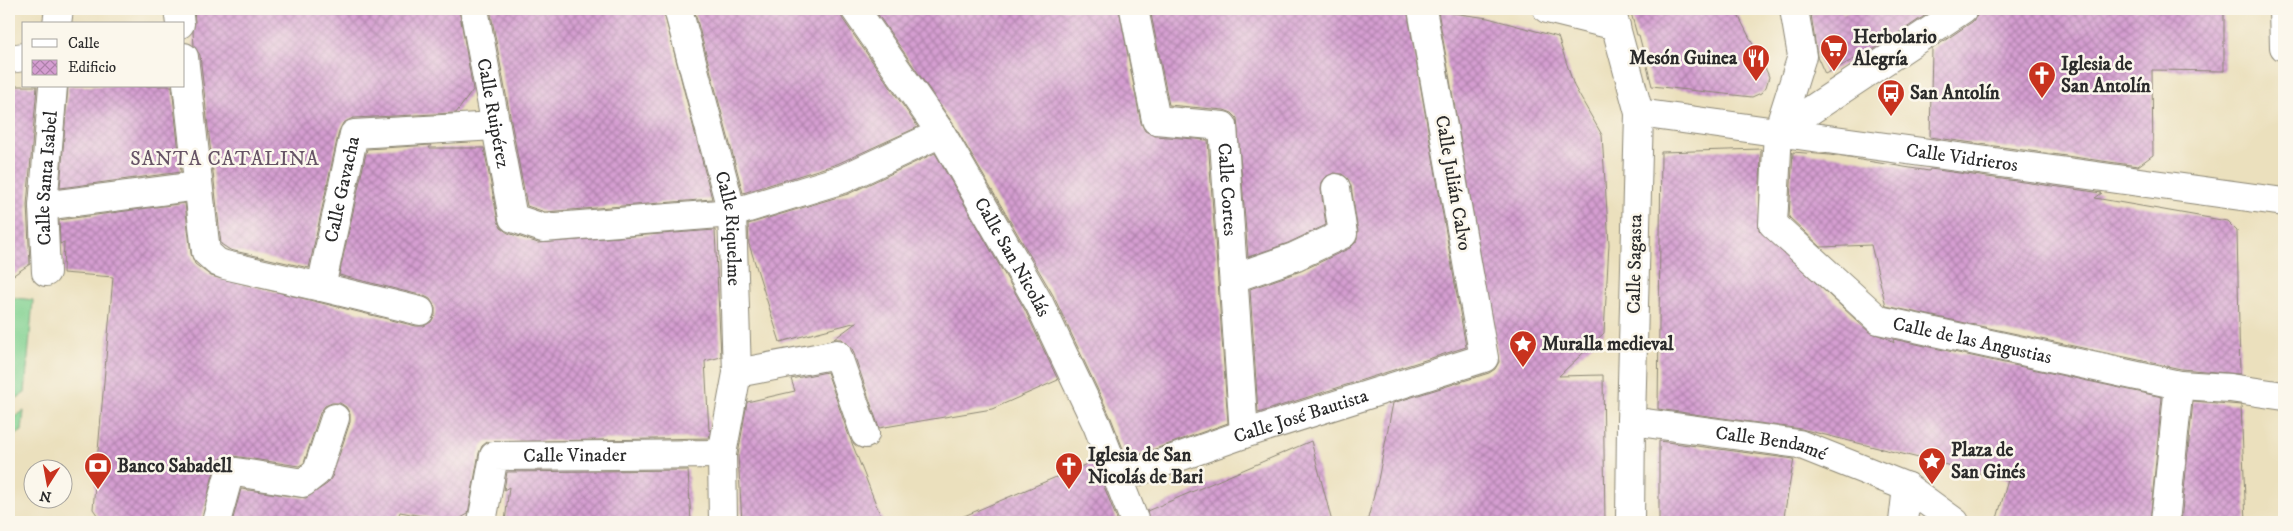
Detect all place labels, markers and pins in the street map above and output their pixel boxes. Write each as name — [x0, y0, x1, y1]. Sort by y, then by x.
place label: Herbolario Alegría — [1852, 26, 1937, 71]
supermarket icon: Herbolario Alegría — [1819, 33, 1849, 72]
restaurant icon: Mesón Guinea — [1741, 43, 1771, 82]
place label: Mesón Guinea — [1629, 47, 1738, 70]
place label: Iglesia de San Antolín — [2061, 53, 2152, 98]
church icon: Iglesia de San Antolín — [2027, 60, 2057, 99]
bus stop icon: San Antolín — [1876, 78, 1906, 117]
place label: San Antolín — [1910, 82, 2001, 105]
place icon: Muralla medieval — [1508, 329, 1538, 368]
place label: Muralla medieval — [1542, 333, 1674, 356]
place label: Plaza de San Ginés — [1951, 439, 2026, 484]
place label: Iglesia de San Nicolás de Bari — [1088, 444, 1203, 489]
place icon: Plaza de San Ginés — [1917, 446, 1947, 485]
bank icon: Banco Sabadell — [83, 451, 113, 490]
church icon: Iglesia de San Nicolás de Bari — [1054, 451, 1084, 490]
place label: Banco Sabadell — [117, 455, 233, 478]

